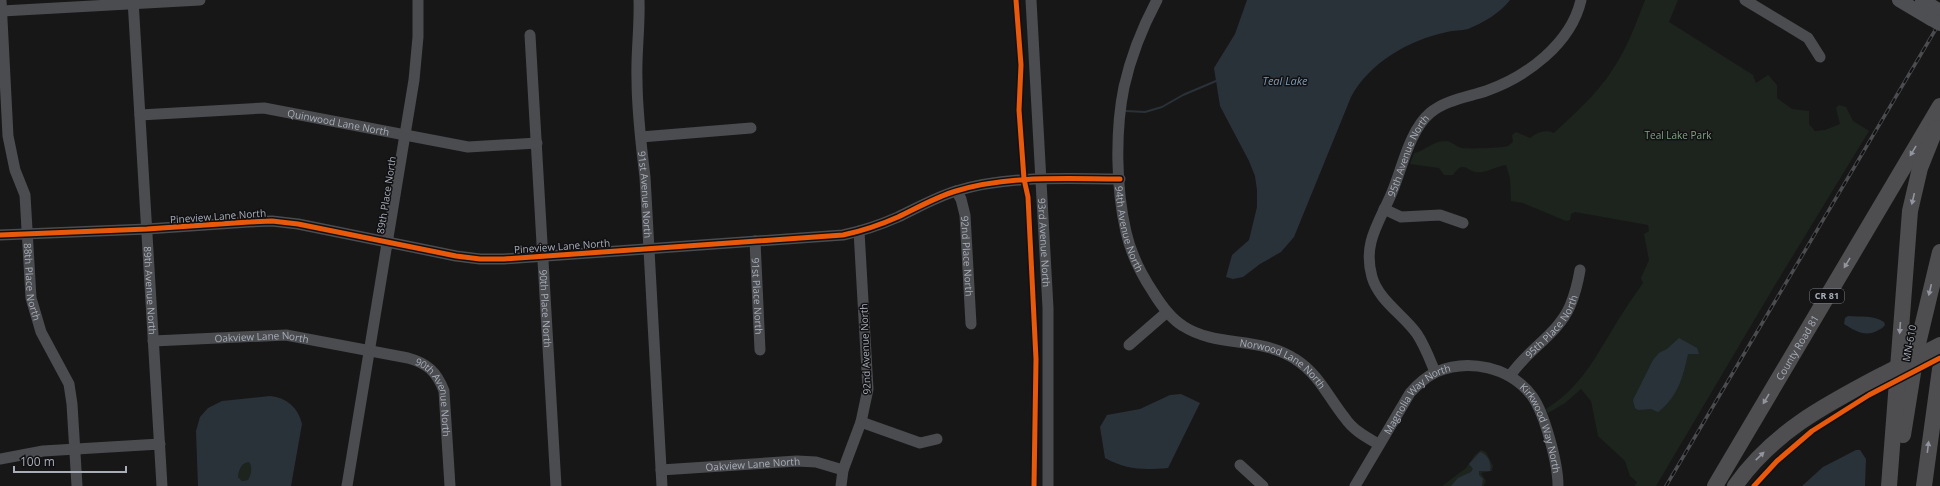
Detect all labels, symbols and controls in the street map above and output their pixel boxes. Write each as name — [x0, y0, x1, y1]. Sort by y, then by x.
water label: Teal Lake — [1262, 73, 1308, 88]
street label: Quinwood Lane North — [286, 106, 391, 139]
street label: 95th Avenue North — [1384, 111, 1432, 199]
park label: Teal Lake Park — [1645, 128, 1712, 142]
one-way arrow — [1910, 145, 1917, 157]
street label: 91st Avenue North — [635, 150, 655, 238]
street label: 89th Place North — [373, 155, 399, 235]
street label: 94th Avenue North — [1112, 185, 1147, 274]
one-way arrow — [1909, 193, 1915, 205]
street label: 93rd Avenue North — [1035, 198, 1054, 287]
street label: Pineview Lane North — [170, 206, 266, 226]
street label: 92nd Place North — [958, 215, 976, 297]
street label: Pineview Lane North — [514, 236, 610, 256]
street label: 88th Place North — [21, 243, 44, 322]
street label: 89th Avenue North — [141, 246, 160, 335]
street label: 91st Place North — [749, 257, 766, 335]
one-way arrow — [1843, 257, 1850, 269]
street label: 90th Place North — [537, 269, 555, 348]
one-way arrow — [1927, 284, 1933, 296]
road number: CR 81 — [1810, 289, 1844, 303]
street label: 95th Place North — [1522, 293, 1581, 361]
street label: 92nd Avenue North — [856, 303, 874, 395]
street label: County Road 81 — [1772, 312, 1822, 383]
one-way arrow — [1897, 322, 1904, 334]
street label: MN-610 — [1899, 323, 1919, 362]
street label: Oakview Lane North — [214, 328, 310, 346]
street label: Norwood Lane North — [1239, 335, 1329, 392]
street label: 90th Avenue North — [413, 354, 454, 437]
street label: Magnolia Way North — [1380, 361, 1452, 437]
street label: Kirkwood Way North — [1517, 380, 1564, 474]
one-way arrow — [1763, 393, 1770, 405]
one-way arrow — [1925, 441, 1931, 453]
scale bar — [14, 448, 126, 474]
one-way arrow — [1755, 451, 1765, 461]
text: 100 m — [20, 453, 55, 470]
street label: Oakview Lane North — [705, 454, 800, 474]

